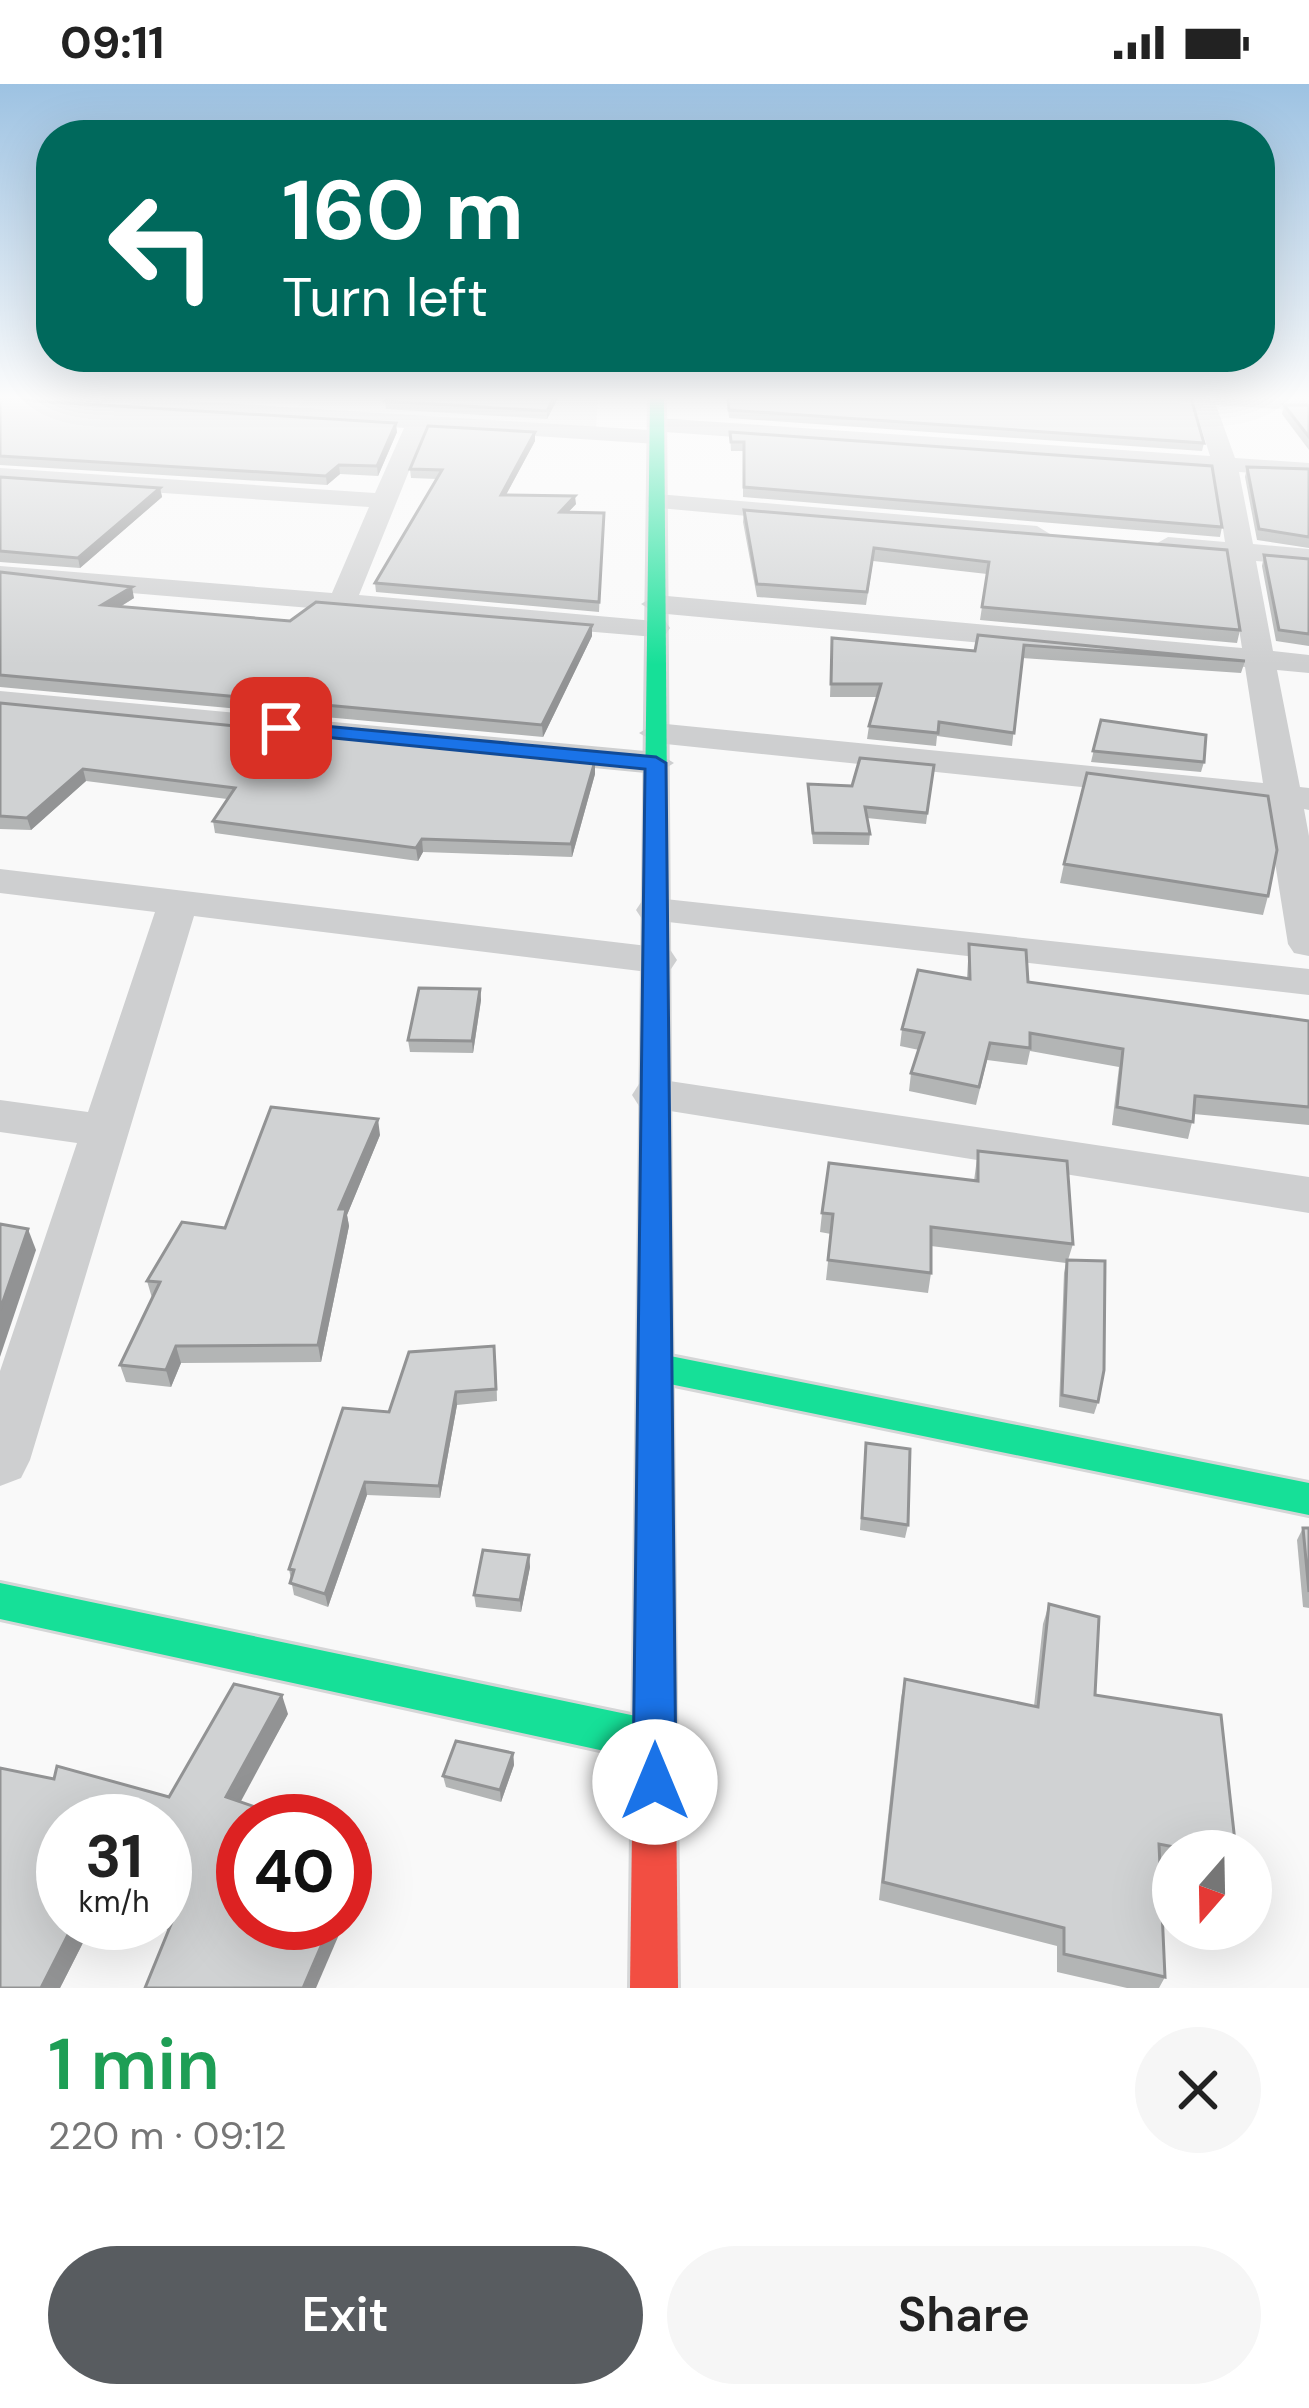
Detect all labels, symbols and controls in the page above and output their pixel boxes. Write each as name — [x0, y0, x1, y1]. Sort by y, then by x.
text: 09:11 — [60, 13, 164, 72]
text: 160 m — [282, 156, 524, 265]
icon: left — [84, 168, 240, 324]
text: Turn left — [282, 262, 488, 333]
pin — [230, 677, 332, 779]
icon: arrive — [248, 695, 314, 761]
position arrow — [592, 1719, 718, 1845]
speed limit sign: 40 — [216, 1794, 372, 1950]
text: 31 — [85, 1817, 143, 1896]
north arrow — [1152, 1830, 1272, 1950]
map controls — [1152, 1830, 1272, 1950]
text: km/h — [79, 1882, 149, 1921]
text: 1 min — [48, 2018, 220, 2111]
button: close — [1135, 2027, 1261, 2153]
text: 220 m · 09:12 — [48, 2110, 287, 2161]
button: Exit — [48, 2246, 643, 2384]
button: Share — [667, 2246, 1261, 2384]

